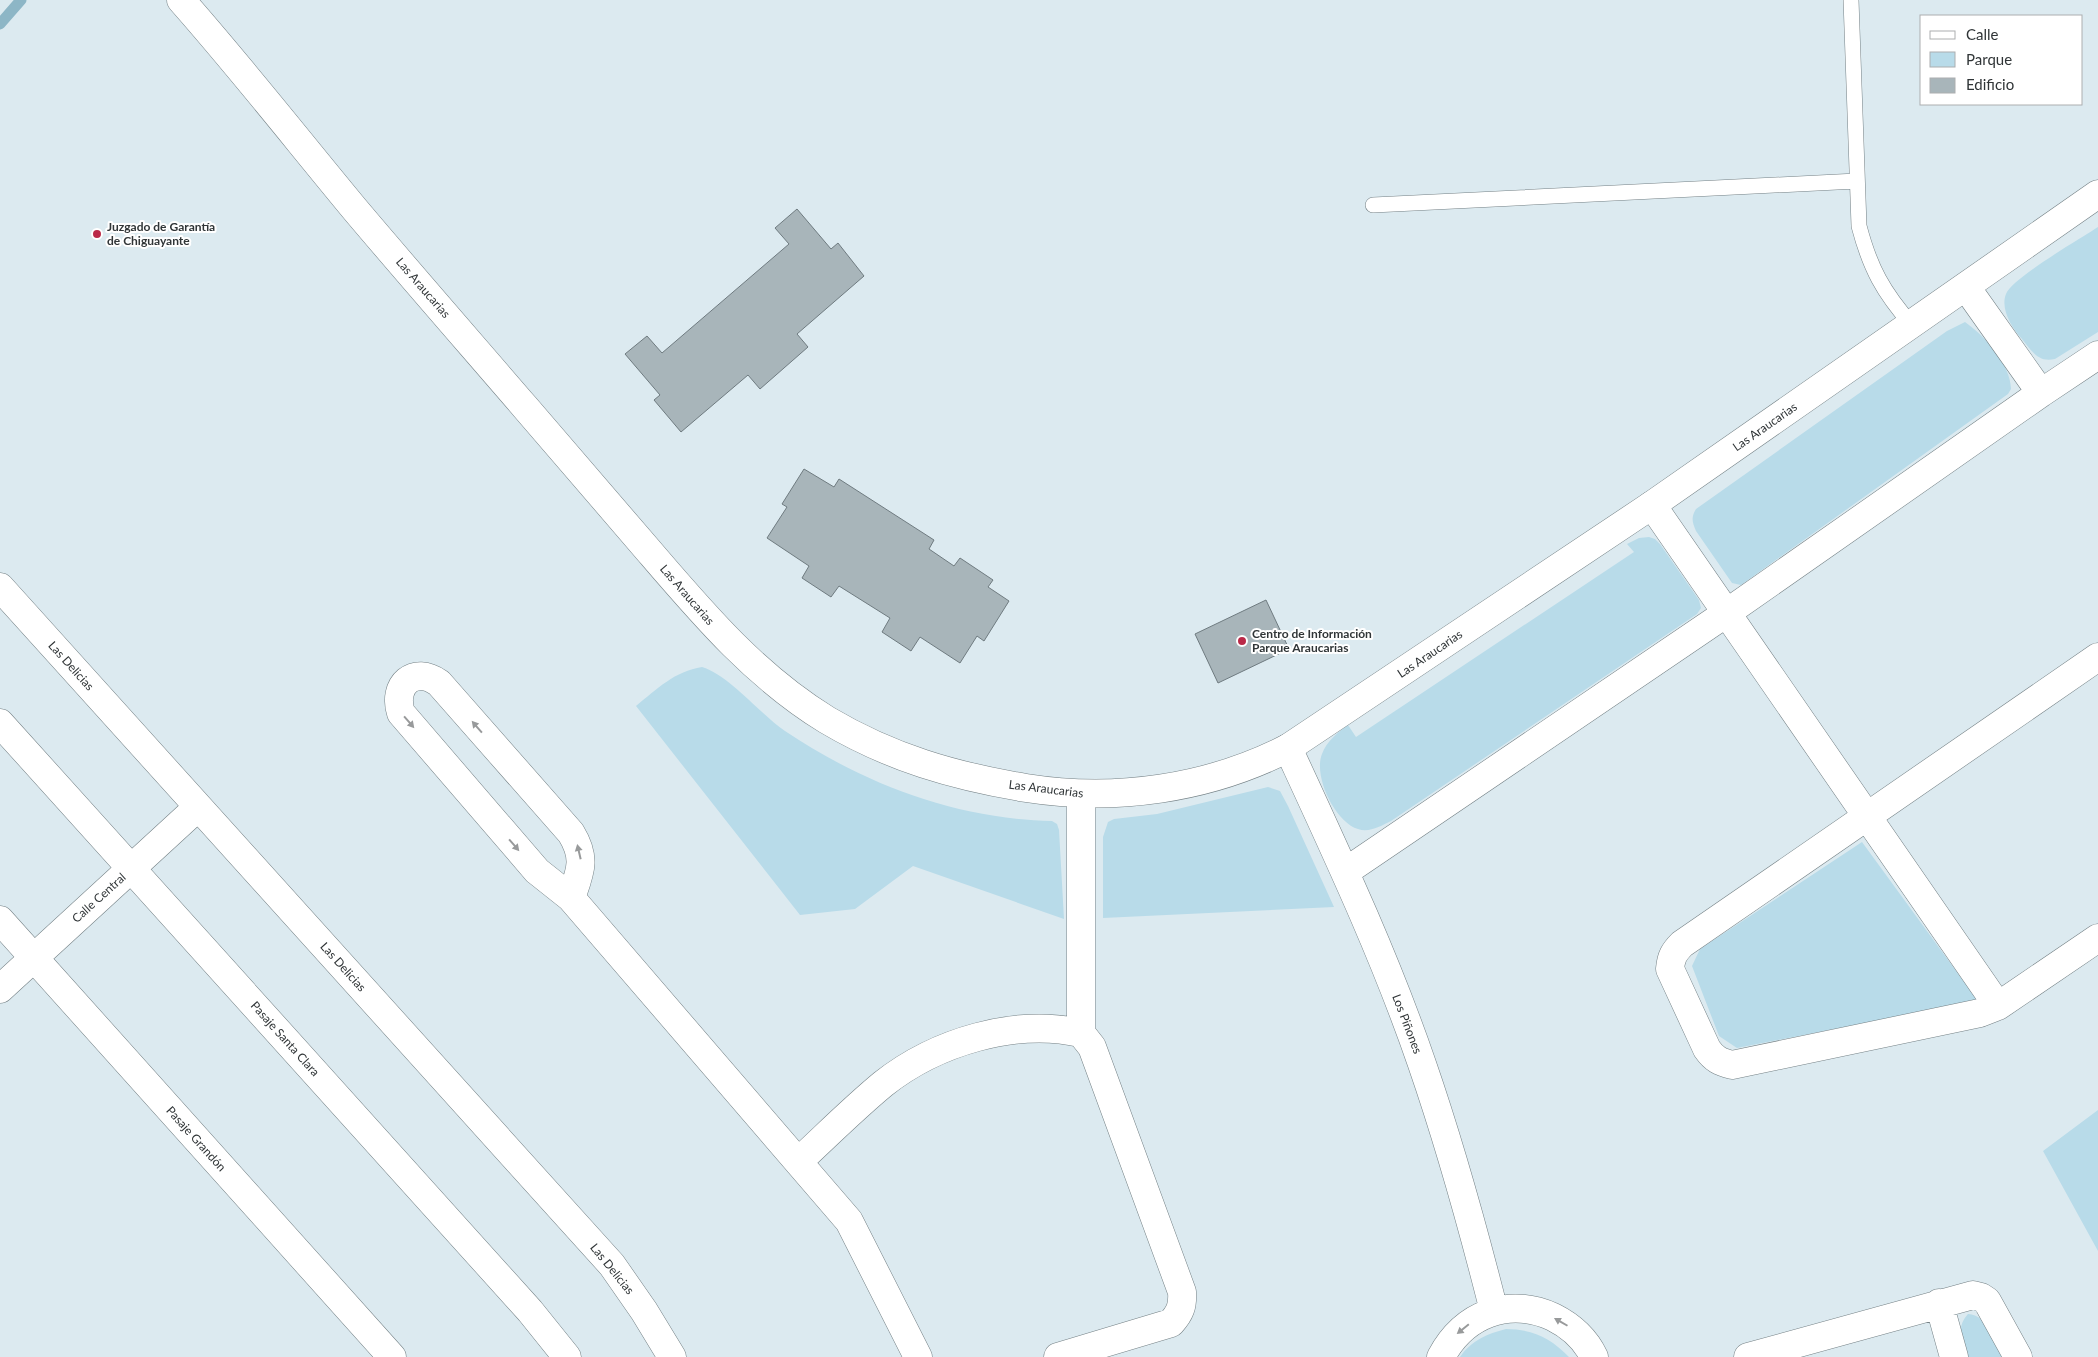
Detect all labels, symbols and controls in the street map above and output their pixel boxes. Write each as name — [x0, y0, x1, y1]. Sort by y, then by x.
legend — [1920, 15, 2083, 105]
text: Calle — [1966, 25, 1999, 43]
text: Parque — [1966, 50, 2012, 68]
text: Edificio — [1966, 75, 2014, 93]
place label: Juzgado de Garantía de Chiguayante — [107, 219, 215, 248]
marker: Juzgado de Garantía de Chiguayante — [91, 228, 103, 240]
street label: Las Araucarias — [393, 254, 454, 321]
street label: Las Araucarias — [1730, 399, 1800, 454]
street label: Las Araucarias — [657, 561, 718, 628]
place label: Centro de Información Parque Araucarias — [1252, 626, 1372, 655]
street label: Las Araucarias — [1394, 626, 1465, 681]
marker: Centro de Información Parque Araucarias — [1236, 635, 1248, 647]
street label: Las Delicias — [45, 638, 97, 693]
one-way arrow — [403, 715, 414, 728]
one-way arrow — [472, 720, 483, 733]
street label: Las Araucarias — [1008, 776, 1084, 801]
one-way arrow — [509, 839, 520, 852]
one-way arrow — [575, 844, 583, 859]
street label: Calle Central — [69, 870, 129, 926]
street label: Las Delicias — [317, 939, 369, 994]
street label: Los Piñones — [1389, 992, 1426, 1056]
street label: Pasaje Santa Clara — [248, 998, 323, 1079]
street label: Pasaje Grandón — [163, 1103, 229, 1174]
street label: Las Delicias — [587, 1240, 637, 1297]
one-way arrow — [1554, 1318, 1569, 1326]
one-way arrow — [1457, 1323, 1470, 1334]

